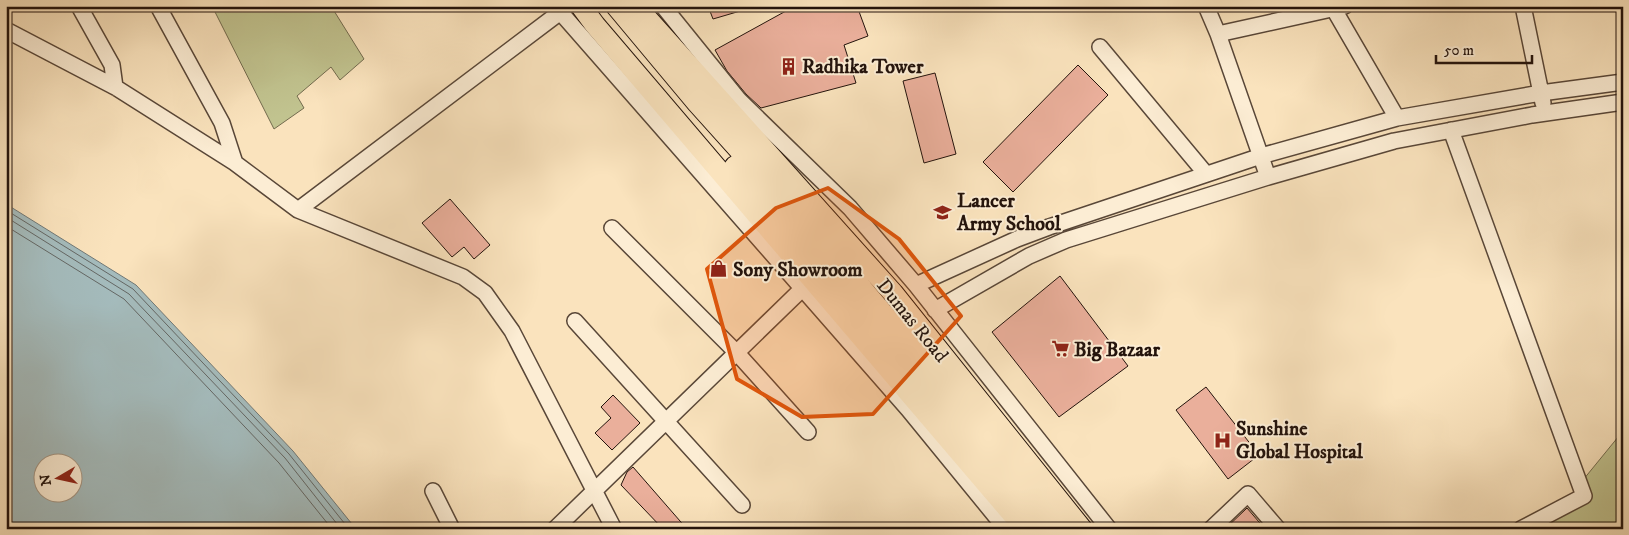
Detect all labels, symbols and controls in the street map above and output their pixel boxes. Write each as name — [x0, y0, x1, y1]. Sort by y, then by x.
scale bar — [1436, 32, 1533, 64]
text: 50 m — [1444, 41, 1474, 60]
place label: Radhika Tower — [802, 55, 924, 80]
building icon: Radhika Tower — [778, 56, 798, 76]
place label: Lancer Army School — [956, 189, 1062, 237]
school or university icon: Lancer Army School — [933, 202, 953, 222]
place label: Sony Showroom — [733, 258, 863, 283]
shop icon: Sony Showroom — [709, 259, 729, 279]
street label: Dumas Road — [871, 274, 953, 368]
place label: Big Bazaar — [1074, 338, 1161, 363]
supermarket icon: Big Bazaar — [1050, 339, 1070, 359]
place label: Sunshine Global Hospital — [1236, 417, 1364, 465]
hospital icon: Sunshine Global Hospital — [1212, 430, 1232, 450]
north arrow — [32, 452, 82, 502]
text: N — [36, 472, 56, 487]

